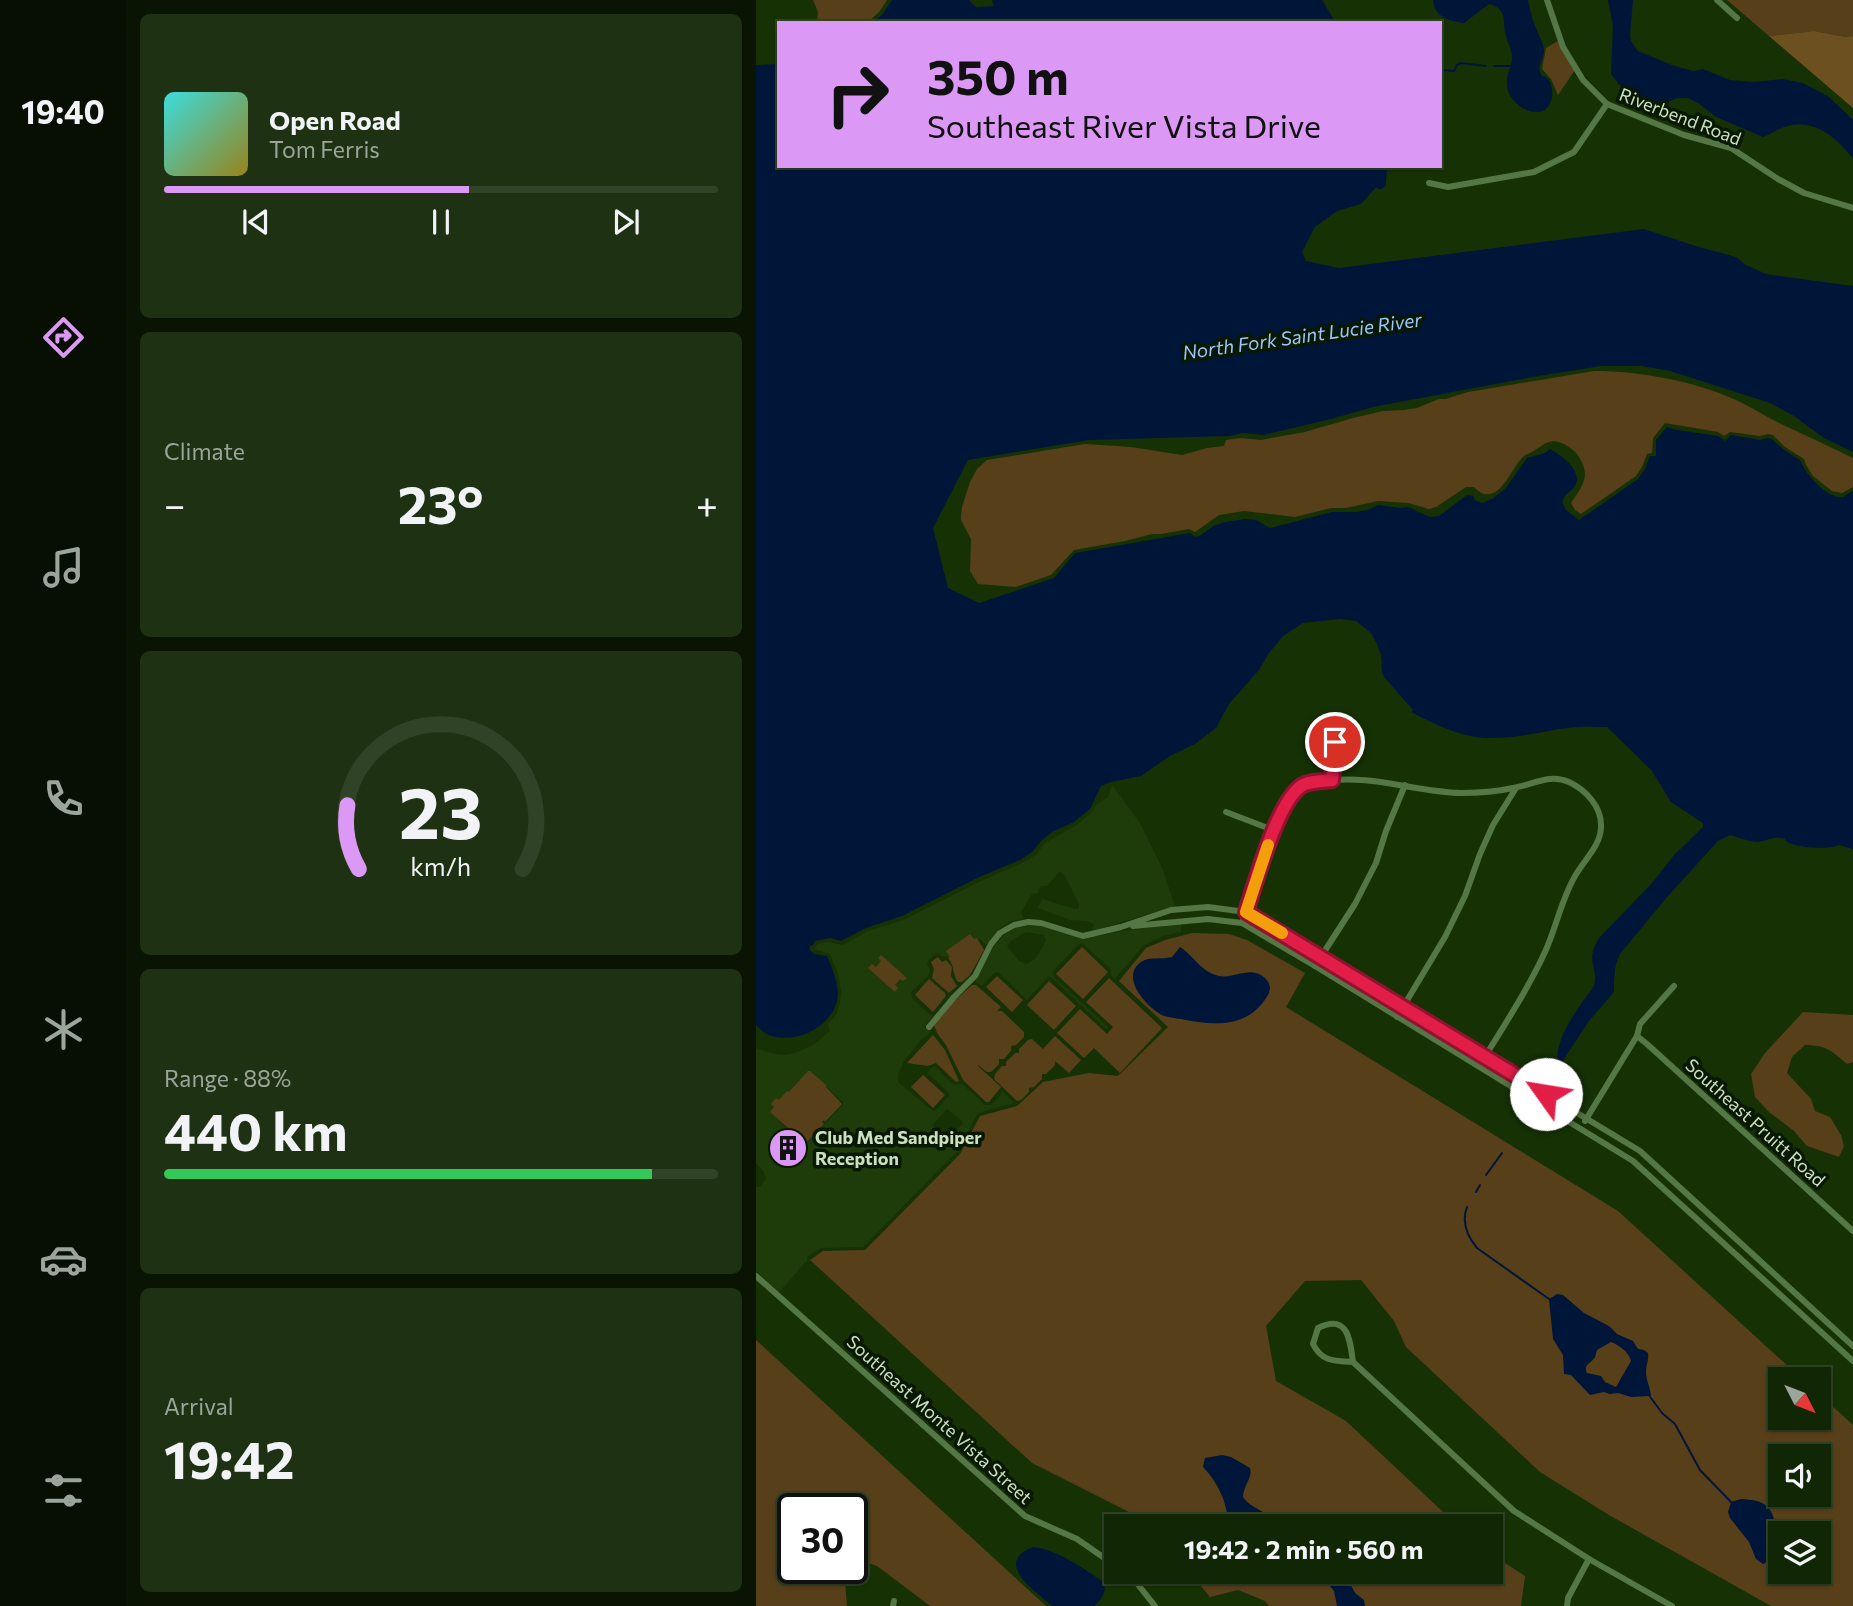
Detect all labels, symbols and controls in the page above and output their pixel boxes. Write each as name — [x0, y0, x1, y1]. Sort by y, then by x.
text: 350 m — [927, 45, 1069, 105]
icon: right — [812, 49, 903, 140]
street label: Riverbend Road — [1616, 83, 1744, 149]
text: 19:40 — [21, 91, 105, 131]
text: Open Road — [269, 104, 401, 135]
text: Southeast River Vista Drive — [927, 105, 1321, 145]
text: Tom Ferris — [269, 135, 380, 163]
icon: previous — [237, 203, 275, 241]
icon: pause — [422, 203, 460, 241]
icon: next — [607, 203, 645, 241]
water label: North Fork Saint Lucie River — [1181, 307, 1424, 364]
icon: directions — [39, 313, 88, 362]
text: Climate — [164, 437, 245, 465]
text: 23° — [398, 471, 484, 535]
text: − — [164, 480, 186, 527]
text: + — [696, 480, 718, 527]
icon: music — [39, 543, 88, 592]
pin — [1305, 712, 1365, 772]
icon: arrive — [1316, 723, 1354, 761]
text: 23 — [399, 765, 483, 854]
icon: phone — [39, 774, 88, 823]
text: km/h — [411, 851, 471, 881]
icon: climate — [39, 1005, 88, 1054]
street label: Southeast Pruitt Road — [1681, 1054, 1830, 1191]
position arrow — [1509, 1057, 1583, 1131]
text: Range · 88% — [164, 1064, 291, 1092]
text: 440 km — [164, 1098, 348, 1162]
place label: Club Med Sandpiper Reception — [815, 1126, 982, 1169]
building icon: Club Med Sandpiper Reception — [767, 1127, 809, 1169]
icon: car — [39, 1235, 88, 1284]
street label: Southeast Monte Vista Street — [843, 1330, 1037, 1508]
north arrow — [1768, 1367, 1830, 1430]
map controls — [1768, 1367, 1831, 1584]
text: Arrival — [164, 1392, 234, 1420]
text: 19:42 — [164, 1426, 294, 1490]
button: sound — [1768, 1444, 1831, 1507]
icon: filters — [39, 1466, 88, 1515]
speed limit sign: 30 — [777, 1493, 868, 1584]
button: layers — [1768, 1521, 1831, 1584]
text: 19:42 · 2 min · 560 m — [1184, 1533, 1423, 1564]

